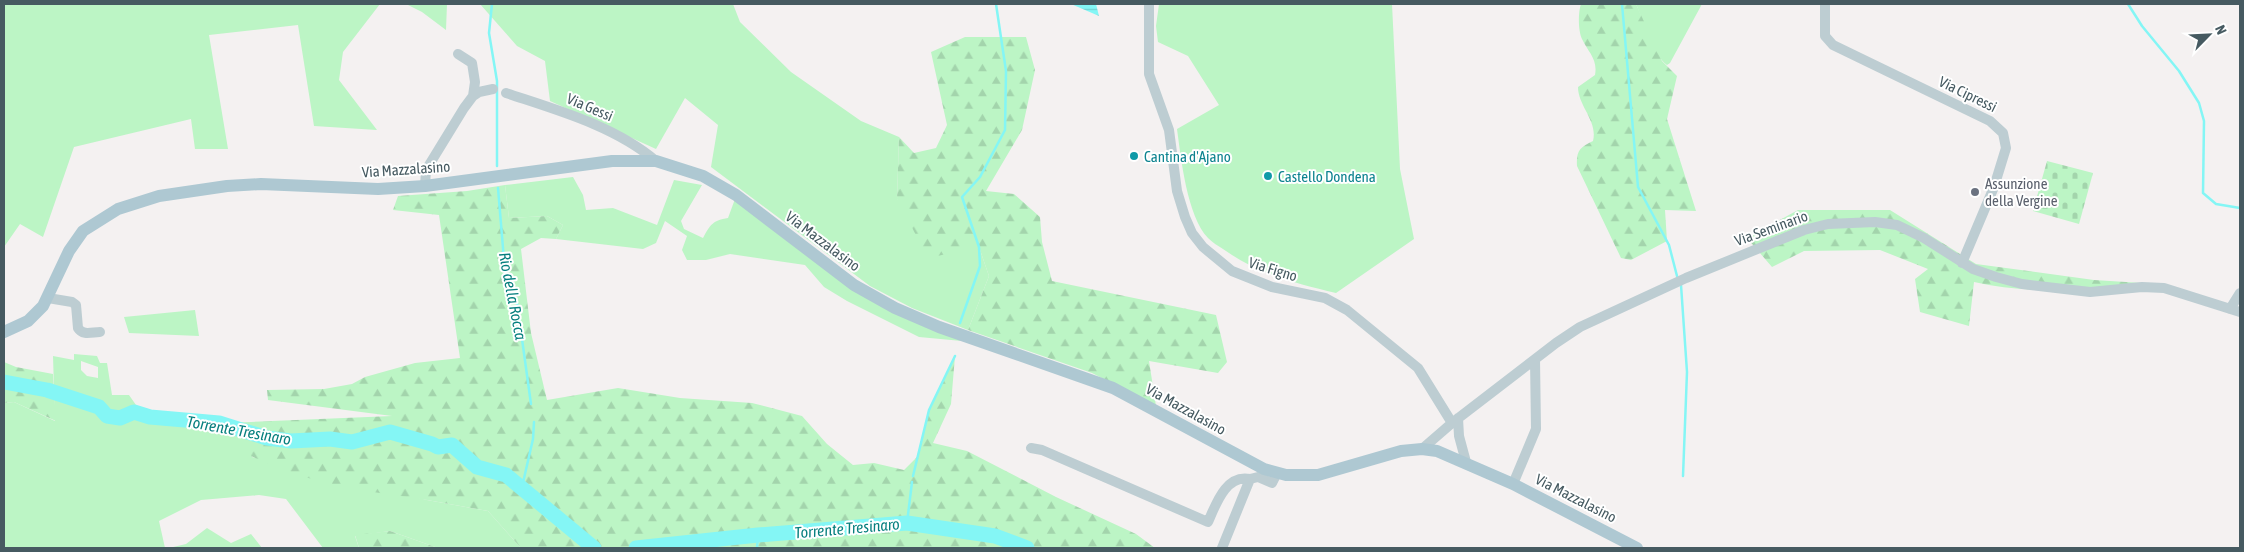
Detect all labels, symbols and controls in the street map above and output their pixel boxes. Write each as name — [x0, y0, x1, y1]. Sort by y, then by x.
north arrow — [2184, 10, 2234, 60]
text: N — [2212, 23, 2230, 37]
street label: Via Cipressi — [1936, 73, 2000, 115]
street label: Via Gessi — [564, 90, 616, 124]
place label: Cantina d'Ajano — [1144, 148, 1231, 165]
marker: Cantina d'Ajano — [1128, 150, 1140, 162]
street label: Via Mazzalasino — [361, 157, 451, 181]
place label: Castello Dondena — [1278, 168, 1376, 185]
marker: Castello Dondena — [1262, 170, 1274, 182]
place label: Assunzione della Vergine — [1985, 175, 2058, 209]
marker: Assunzione della Vergine — [1969, 186, 1981, 198]
street label: Via Seminario — [1732, 207, 1810, 249]
street label: Via Mazzalasino — [782, 208, 864, 274]
water label: Rio della Rocca — [496, 251, 530, 342]
street label: Via Figno — [1247, 254, 1299, 284]
street label: Via Mazzalasino — [1143, 380, 1229, 438]
water label: Torrente Tresinaro — [186, 412, 292, 448]
street label: Via Mazzalasino — [1533, 470, 1619, 526]
water label: Torrente Tresinaro — [794, 514, 900, 542]

